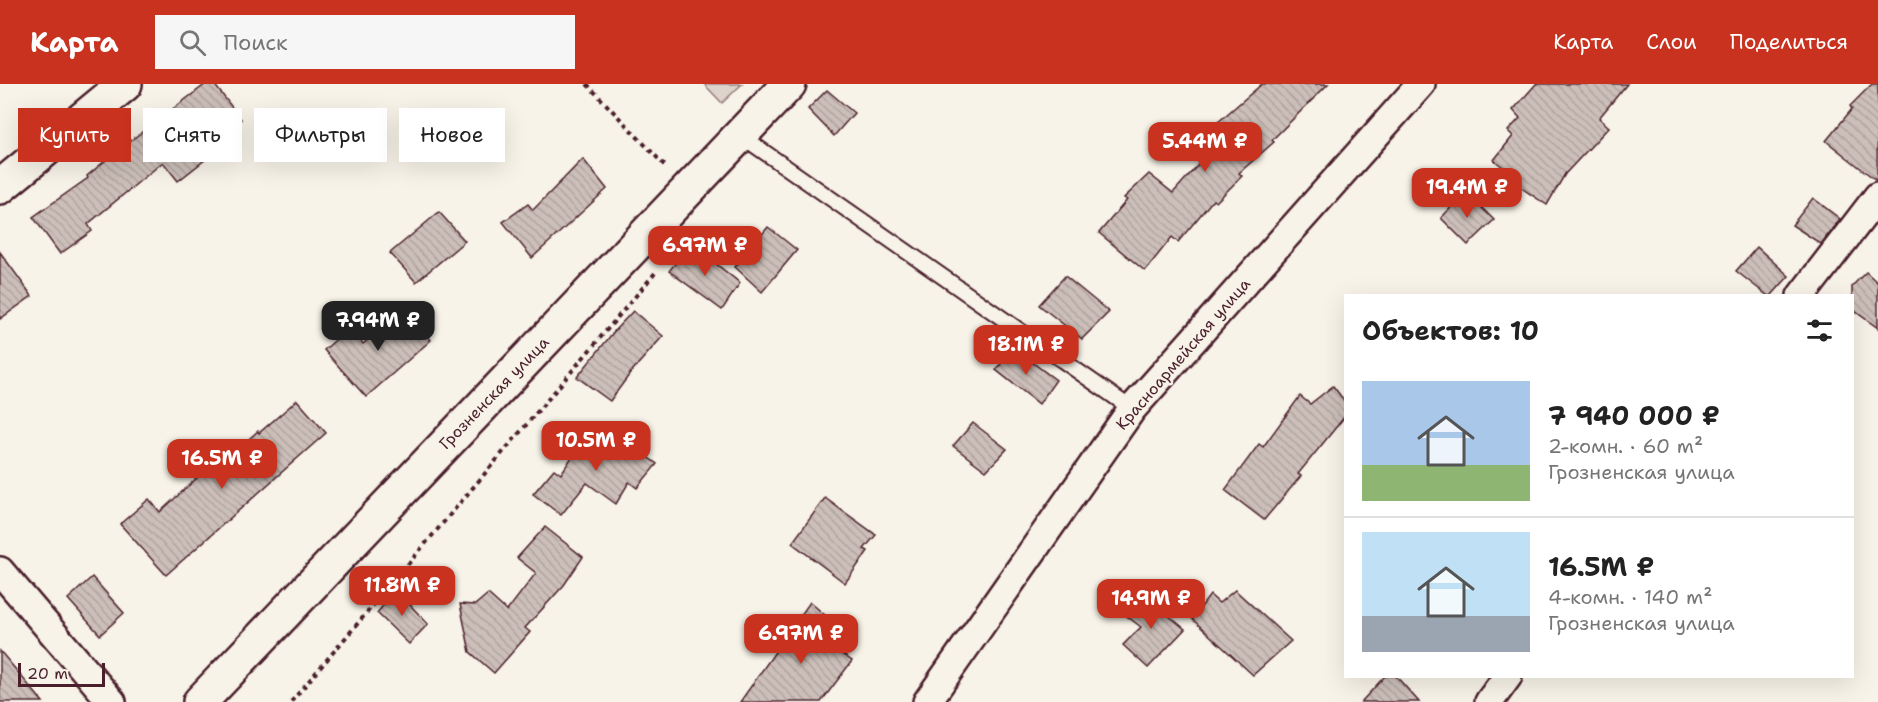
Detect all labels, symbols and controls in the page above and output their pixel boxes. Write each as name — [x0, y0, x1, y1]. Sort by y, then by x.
search box — [155, 15, 575, 69]
text: Карта — [30, 23, 119, 61]
icon: search — [176, 26, 209, 59]
text: Поиск — [224, 28, 288, 57]
text: Карта — [1553, 28, 1613, 56]
text: Слои — [1646, 28, 1697, 56]
text: Поделиться — [1730, 28, 1848, 56]
chip: Купить — [18, 108, 131, 162]
chip: Снять — [143, 108, 242, 162]
chip: Фильтры — [254, 108, 387, 162]
chip: Новое — [399, 108, 505, 162]
pin: 5.44M ₽ — [1150, 122, 1260, 173]
text: 5.44M ₽ — [1162, 128, 1248, 154]
pin: 19.4M ₽ — [1412, 168, 1522, 219]
text: 19.4M ₽ — [1426, 174, 1508, 200]
pin: 6.97M ₽ — [650, 226, 760, 277]
text: 6.97M ₽ — [662, 232, 748, 258]
street label: Красноармейская улица — [1111, 274, 1255, 434]
pin: 7.94M ₽ — [323, 301, 433, 352]
text: 7.94M ₽ — [336, 307, 420, 333]
text: Объектов: 10 — [1362, 313, 1539, 348]
icon: filters — [1803, 314, 1836, 347]
pin: 18.1M ₽ — [971, 325, 1081, 376]
text: 18.1M ₽ — [988, 331, 1064, 357]
street label: Грозненская улица — [435, 332, 553, 454]
text: 7 940 000 ₽ — [1548, 398, 1720, 433]
icon: home — [1410, 405, 1482, 477]
pin: 10.5M ₽ — [541, 421, 651, 472]
text: 10.5M ₽ — [556, 427, 636, 453]
text: 2-комн. · 60 m² — [1548, 433, 1703, 459]
pin: 16.5M ₽ — [167, 439, 277, 490]
text: 16.5M ₽ — [181, 445, 263, 471]
text: Грозненская улица — [1548, 459, 1735, 485]
text: 16.5M ₽ — [1548, 549, 1654, 584]
icon: home — [1410, 556, 1482, 628]
pin: 11.8M ₽ — [347, 566, 457, 617]
text: 11.8M ₽ — [363, 572, 441, 598]
pin: 14.9M ₽ — [1096, 579, 1206, 630]
text: 4-комн. · 140 m² — [1548, 584, 1712, 610]
text: 14.9M ₽ — [1111, 585, 1191, 611]
text: Грозненская улица — [1548, 610, 1735, 636]
pin: 6.97M ₽ — [746, 614, 856, 665]
text: 6.97M ₽ — [758, 620, 844, 646]
scale bar — [18, 660, 105, 688]
text: 20 m — [27, 663, 68, 684]

